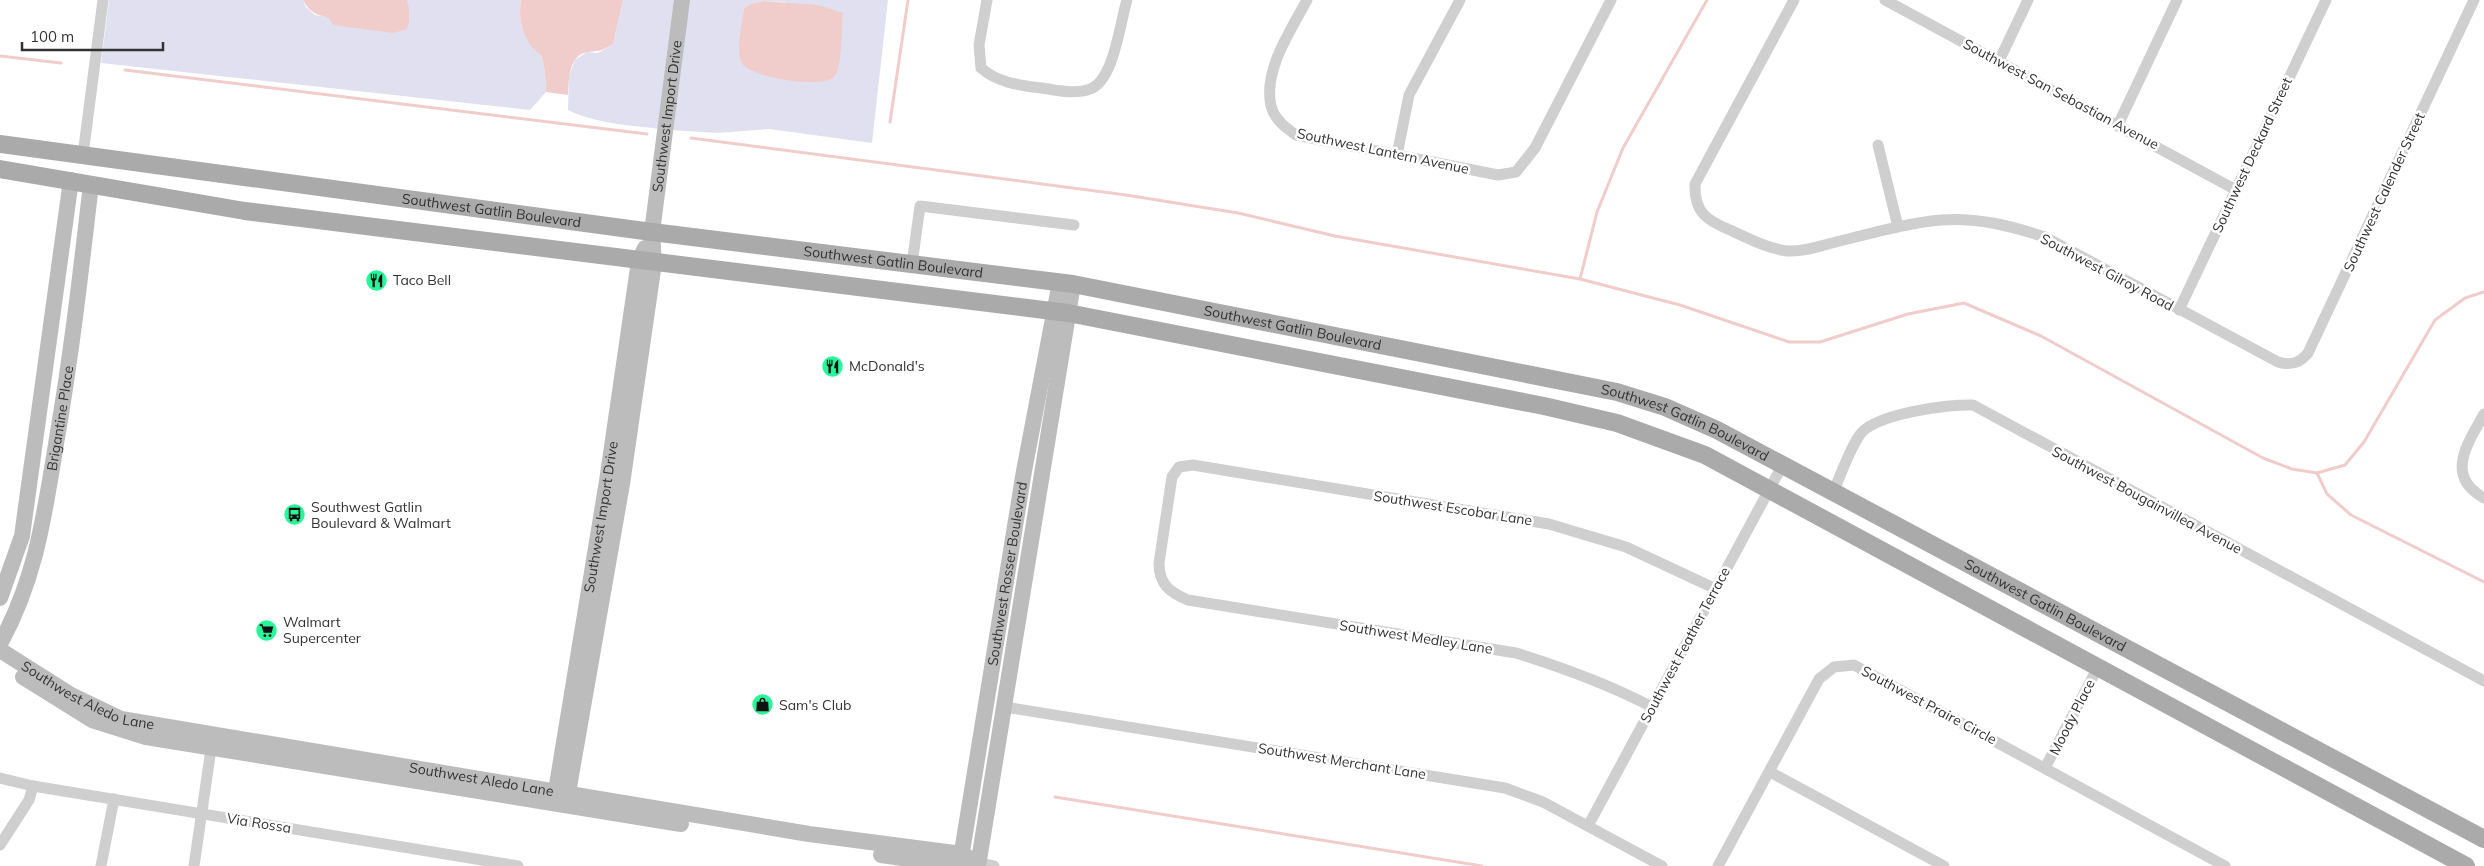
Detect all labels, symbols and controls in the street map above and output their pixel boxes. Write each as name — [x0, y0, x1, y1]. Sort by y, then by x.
scale bar — [22, 20, 164, 52]
text: 100 m — [30, 27, 74, 46]
street label: Southwest San Sebastian Avenue — [1960, 35, 2162, 153]
street label: Southwest Import Drive — [648, 39, 686, 193]
street label: Southwest Deckard Street — [2208, 74, 2296, 235]
street label: Southwest Calender Street — [2339, 110, 2429, 274]
street label: Southwest Lantern Avenue — [1295, 124, 1471, 178]
street label: Southwest Gatlin Boulevard — [401, 189, 582, 231]
street label: Southwest Gilroy Road — [2037, 229, 2177, 315]
street label: Southwest Gatlin Boulevard — [802, 242, 984, 282]
restaurant icon: Taco Bell — [365, 268, 389, 292]
place label: Taco Bell — [393, 271, 451, 289]
street label: Southwest Gatlin Boulevard — [1202, 301, 1383, 354]
restaurant icon: McDonald's — [821, 354, 845, 378]
place label: McDonald's — [849, 357, 925, 375]
street label: Brigantine Place — [43, 364, 77, 472]
street label: Southwest Gatlin Boulevard — [1599, 380, 1772, 465]
street label: Southwest Import Drive — [580, 440, 622, 594]
street label: Southwest Bougainvillea Avenue — [2049, 442, 2245, 558]
street label: Southwest Rosser Boulevard — [983, 480, 1031, 667]
street label: Southwest Escobar Lane — [1372, 487, 1534, 529]
place label: Southwest Gatlin Boulevard & Walmart — [311, 498, 451, 532]
bus stop icon: Southwest Gatlin Boulevard & Walmart — [283, 503, 307, 527]
street label: Southwest Gatlin Boulevard — [1961, 555, 2129, 656]
street label: Southwest Feather Terrace — [1636, 564, 1734, 726]
place label: Walmart Supercenter — [283, 613, 362, 647]
street label: Southwest Medley Lane — [1338, 616, 1494, 658]
supermarket icon: Walmart Supercenter — [255, 618, 279, 642]
street label: Southwest Aledo Lane — [18, 657, 156, 733]
street label: Southwest Praire Circle — [1858, 662, 2000, 748]
street label: Moody Place — [2045, 676, 2099, 758]
shop icon: Sam's Club — [751, 693, 775, 717]
place label: Sam's Club — [779, 696, 852, 714]
street label: Southwest Merchant Lane — [1257, 739, 1427, 783]
street label: Southwest Aledo Lane — [408, 758, 555, 800]
street label: Via Rossa — [226, 809, 292, 837]

